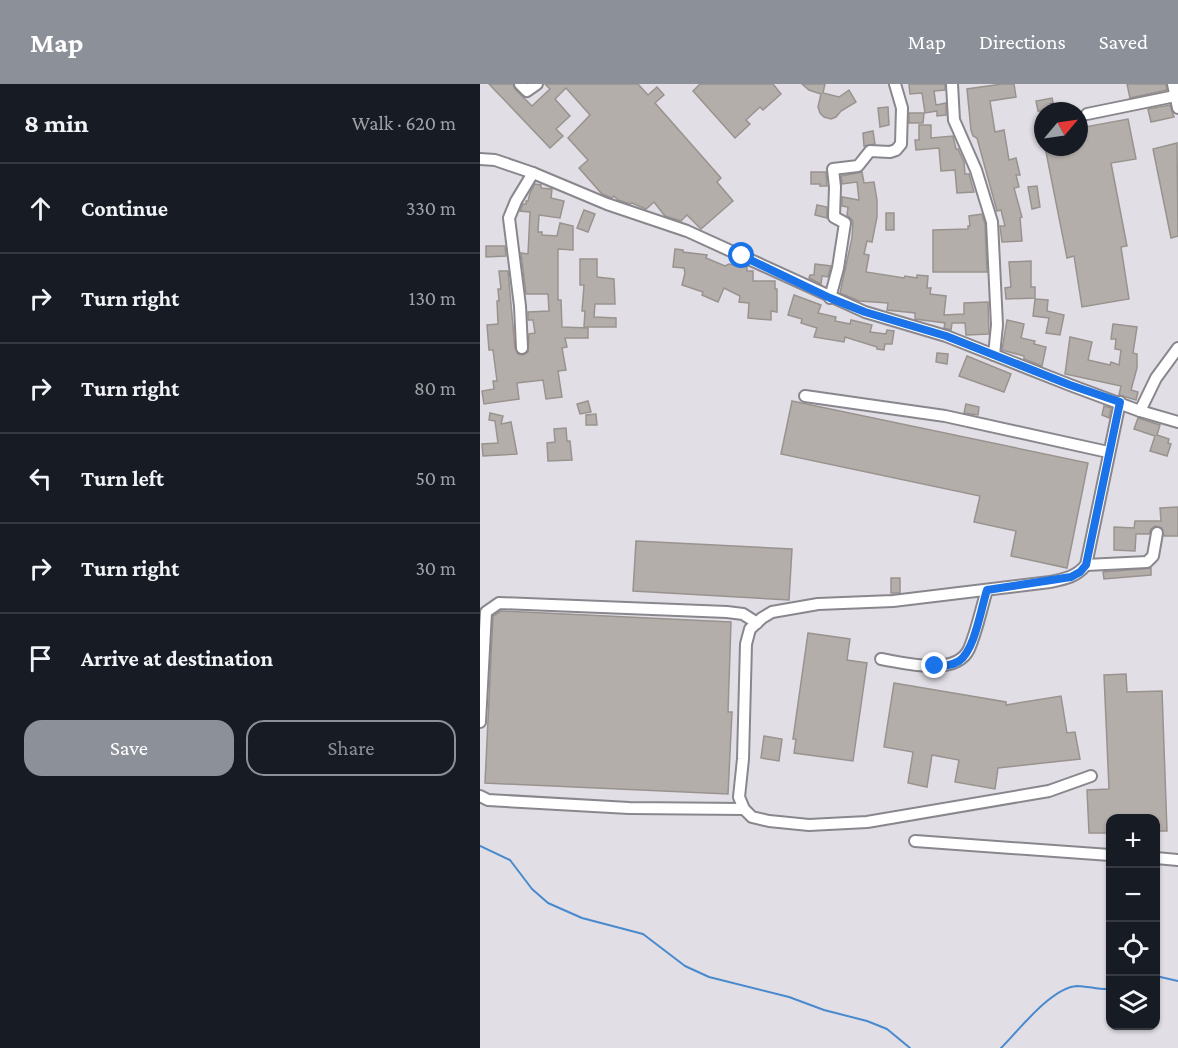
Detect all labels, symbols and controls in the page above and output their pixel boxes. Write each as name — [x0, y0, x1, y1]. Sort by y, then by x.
text: Map — [30, 27, 83, 58]
text: Map — [908, 30, 946, 54]
text: Directions — [979, 30, 1066, 54]
text: Saved — [1099, 30, 1148, 54]
north arrow — [1034, 102, 1088, 156]
text: 8 min — [24, 109, 89, 138]
text: Walk · 620 m — [352, 112, 456, 134]
icon: ahead — [24, 192, 57, 225]
text: Continue — [81, 196, 168, 221]
text: 330 m — [406, 197, 456, 219]
route start — [728, 242, 754, 268]
icon: right — [24, 282, 57, 315]
text: Turn right — [81, 286, 179, 311]
text: 130 m — [409, 287, 456, 309]
icon: right — [24, 372, 57, 405]
text: Turn right — [81, 376, 179, 401]
text: 80 m — [414, 377, 456, 399]
icon: left — [24, 462, 57, 495]
text: Turn left — [81, 466, 164, 491]
text: 50 m — [415, 467, 456, 489]
icon: right — [24, 552, 57, 585]
text: Turn right — [81, 556, 179, 581]
text: 30 m — [415, 557, 456, 579]
icon: arrive — [24, 642, 57, 675]
text: Arrive at destination — [81, 646, 273, 671]
route end — [921, 652, 947, 678]
button: Save — [24, 720, 234, 776]
button: Share — [246, 720, 456, 776]
map controls — [1106, 814, 1160, 1030]
button: + — [1106, 814, 1160, 868]
button: − — [1106, 868, 1160, 922]
button: locate — [1106, 922, 1160, 976]
button: layers — [1106, 976, 1160, 1030]

